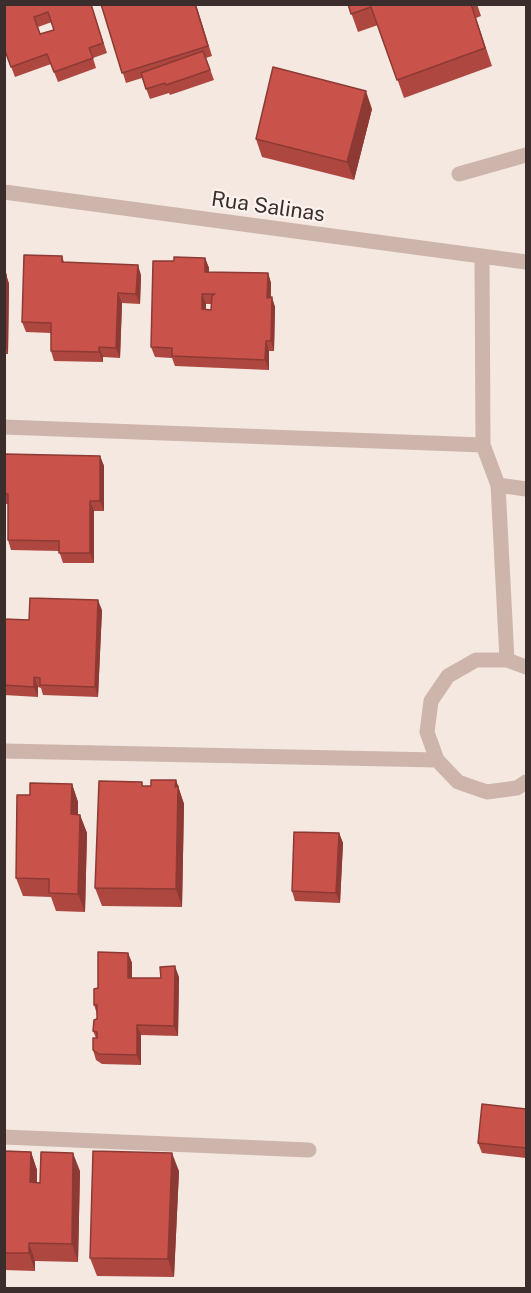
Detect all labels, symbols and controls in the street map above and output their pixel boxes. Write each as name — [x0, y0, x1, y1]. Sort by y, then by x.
street label: Rua Salinas — [210, 187, 326, 227]

